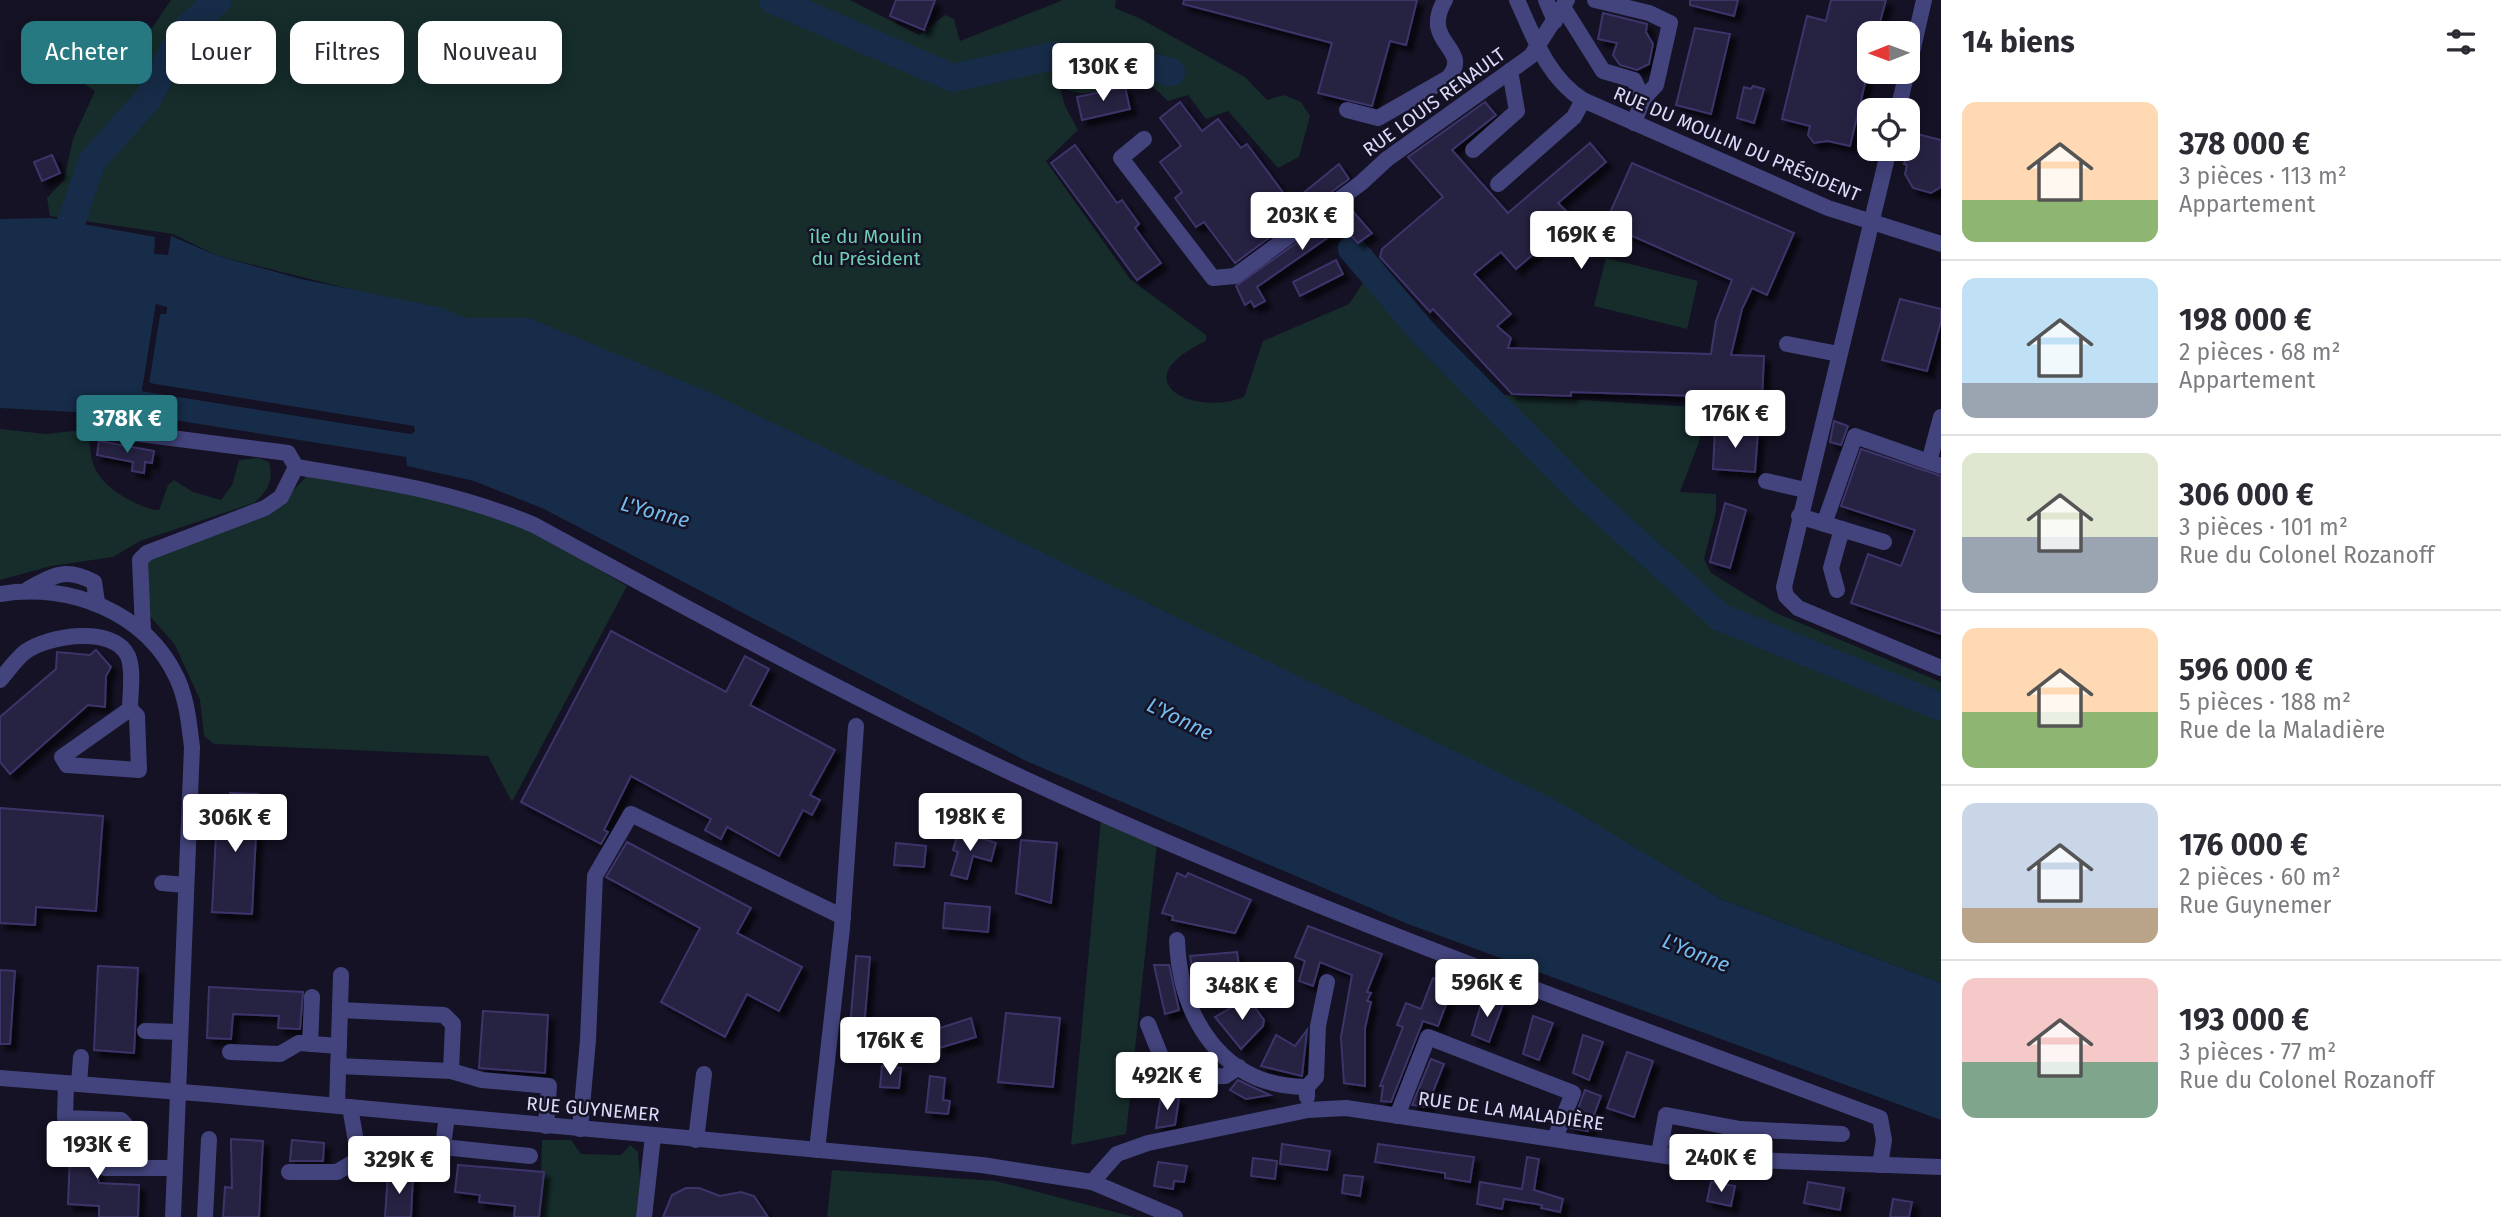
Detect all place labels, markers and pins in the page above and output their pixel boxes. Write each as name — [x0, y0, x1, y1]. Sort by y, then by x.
pin: 130K € — [1046, 43, 1160, 103]
pin: 203K € — [1245, 192, 1359, 252]
pin: 169K € — [1524, 212, 1638, 271]
pin: 176K € — [1678, 391, 1792, 450]
pin: 378K € — [70, 396, 184, 455]
pin: 306K € — [178, 794, 292, 854]
pin: 198K € — [913, 794, 1027, 853]
pin: 596K € — [1430, 960, 1544, 1019]
pin: 348K € — [1185, 962, 1299, 1022]
pin: 176K € — [833, 1018, 947, 1077]
pin: 492K € — [1110, 1052, 1224, 1112]
pin: 193K € — [40, 1122, 154, 1181]
pin: 240K € — [1664, 1134, 1778, 1194]
pin: 329K € — [342, 1136, 456, 1196]

